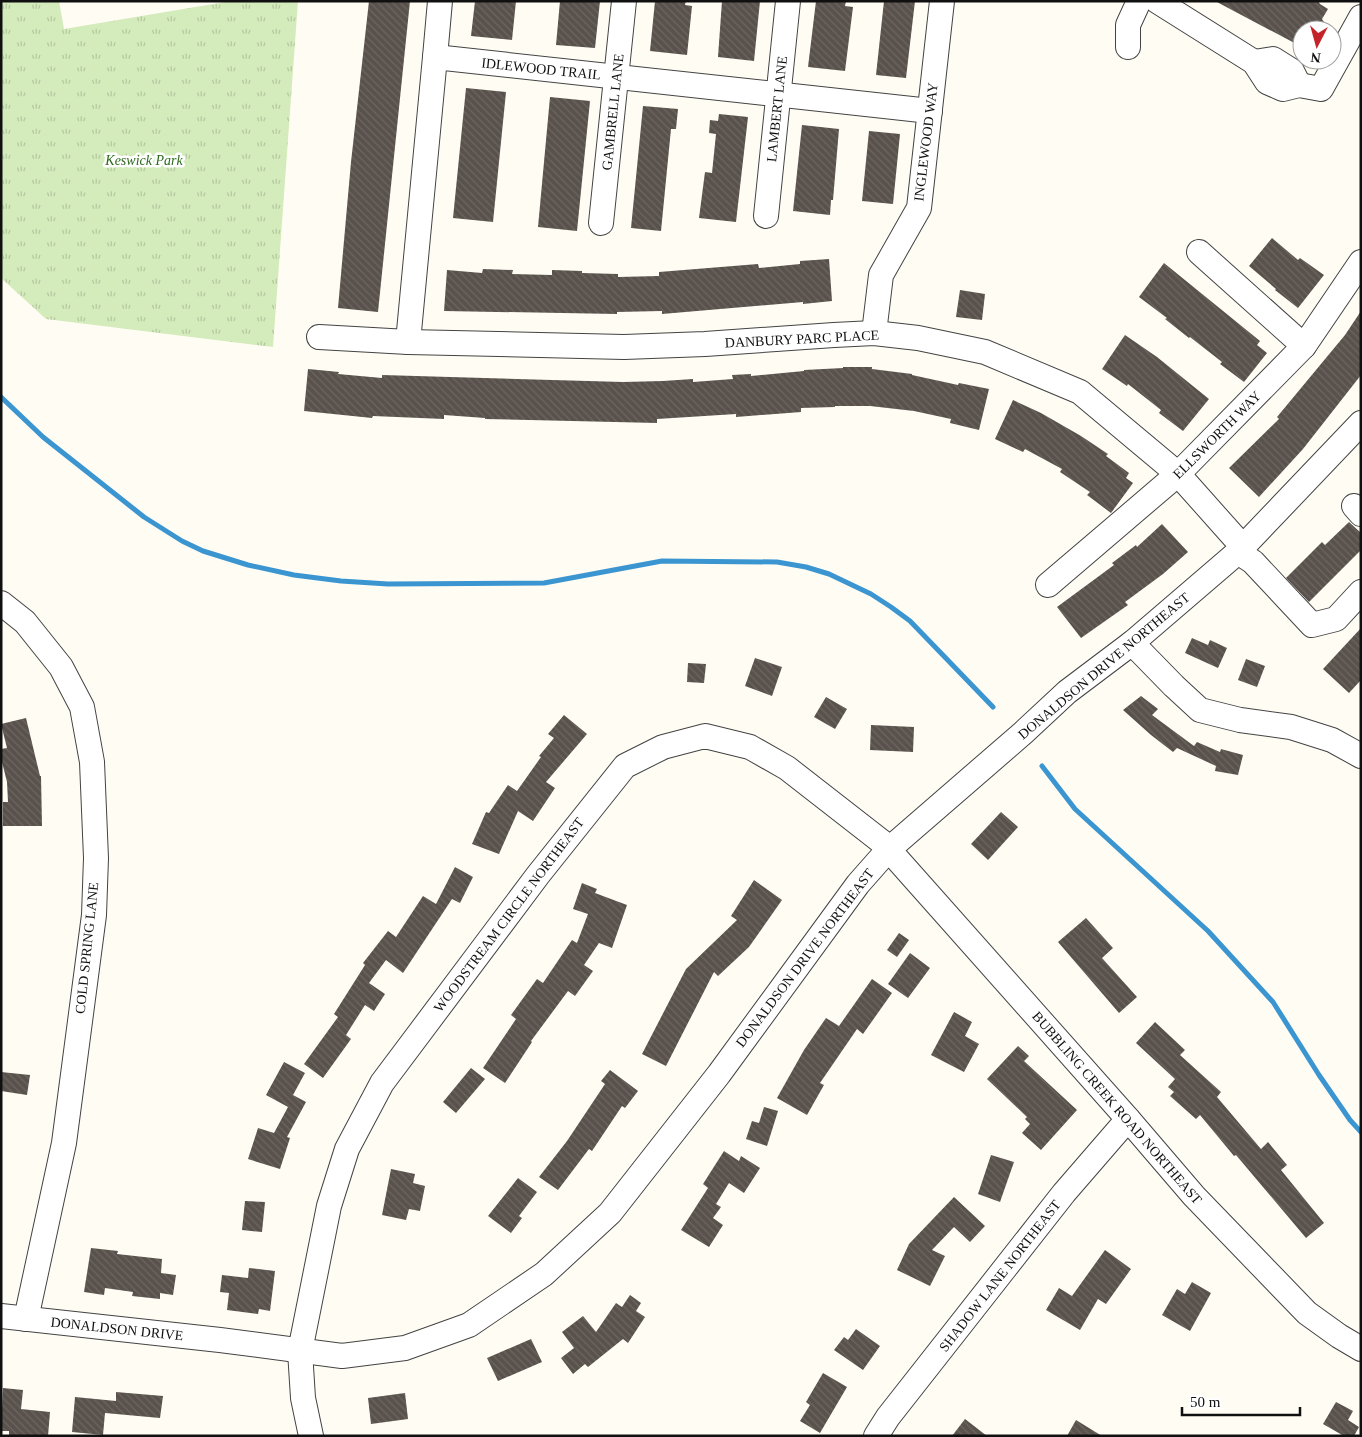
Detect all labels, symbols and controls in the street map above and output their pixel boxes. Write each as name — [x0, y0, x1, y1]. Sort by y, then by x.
north arrow — [1292, 20, 1342, 70]
text: N — [1310, 49, 1322, 65]
street label: GAMBRELL LANE — [599, 53, 627, 171]
street label: IDLEWOOD TRAIL — [481, 55, 601, 83]
street label: LAMBERT LANE — [764, 55, 790, 163]
street label: INGLEWOOD WAY — [911, 82, 941, 202]
park label: Keswick Park — [104, 153, 183, 168]
street label: DANBURY PARC PLACE — [724, 327, 880, 351]
street label: ELLSWORTH WAY — [1170, 388, 1264, 482]
street label: DONALDSON DRIVE NORTHEAST — [1015, 589, 1193, 742]
street label: WOODSTREAM CIRCLE NORTHEAST — [431, 814, 587, 1015]
street label: DONALDSON DRIVE NORTHEAST — [733, 866, 877, 1050]
street label: COLD SPRING LANE — [73, 881, 101, 1015]
street label: BUBBLING CREEK ROAD NORTHEAST — [1029, 1009, 1205, 1208]
street label: SHADOW LANE NORTHEAST — [936, 1197, 1064, 1355]
street label: DONALDSON DRIVE — [50, 1315, 184, 1343]
scale bar — [1182, 1384, 1300, 1416]
text: 50 m — [1190, 1394, 1221, 1410]

